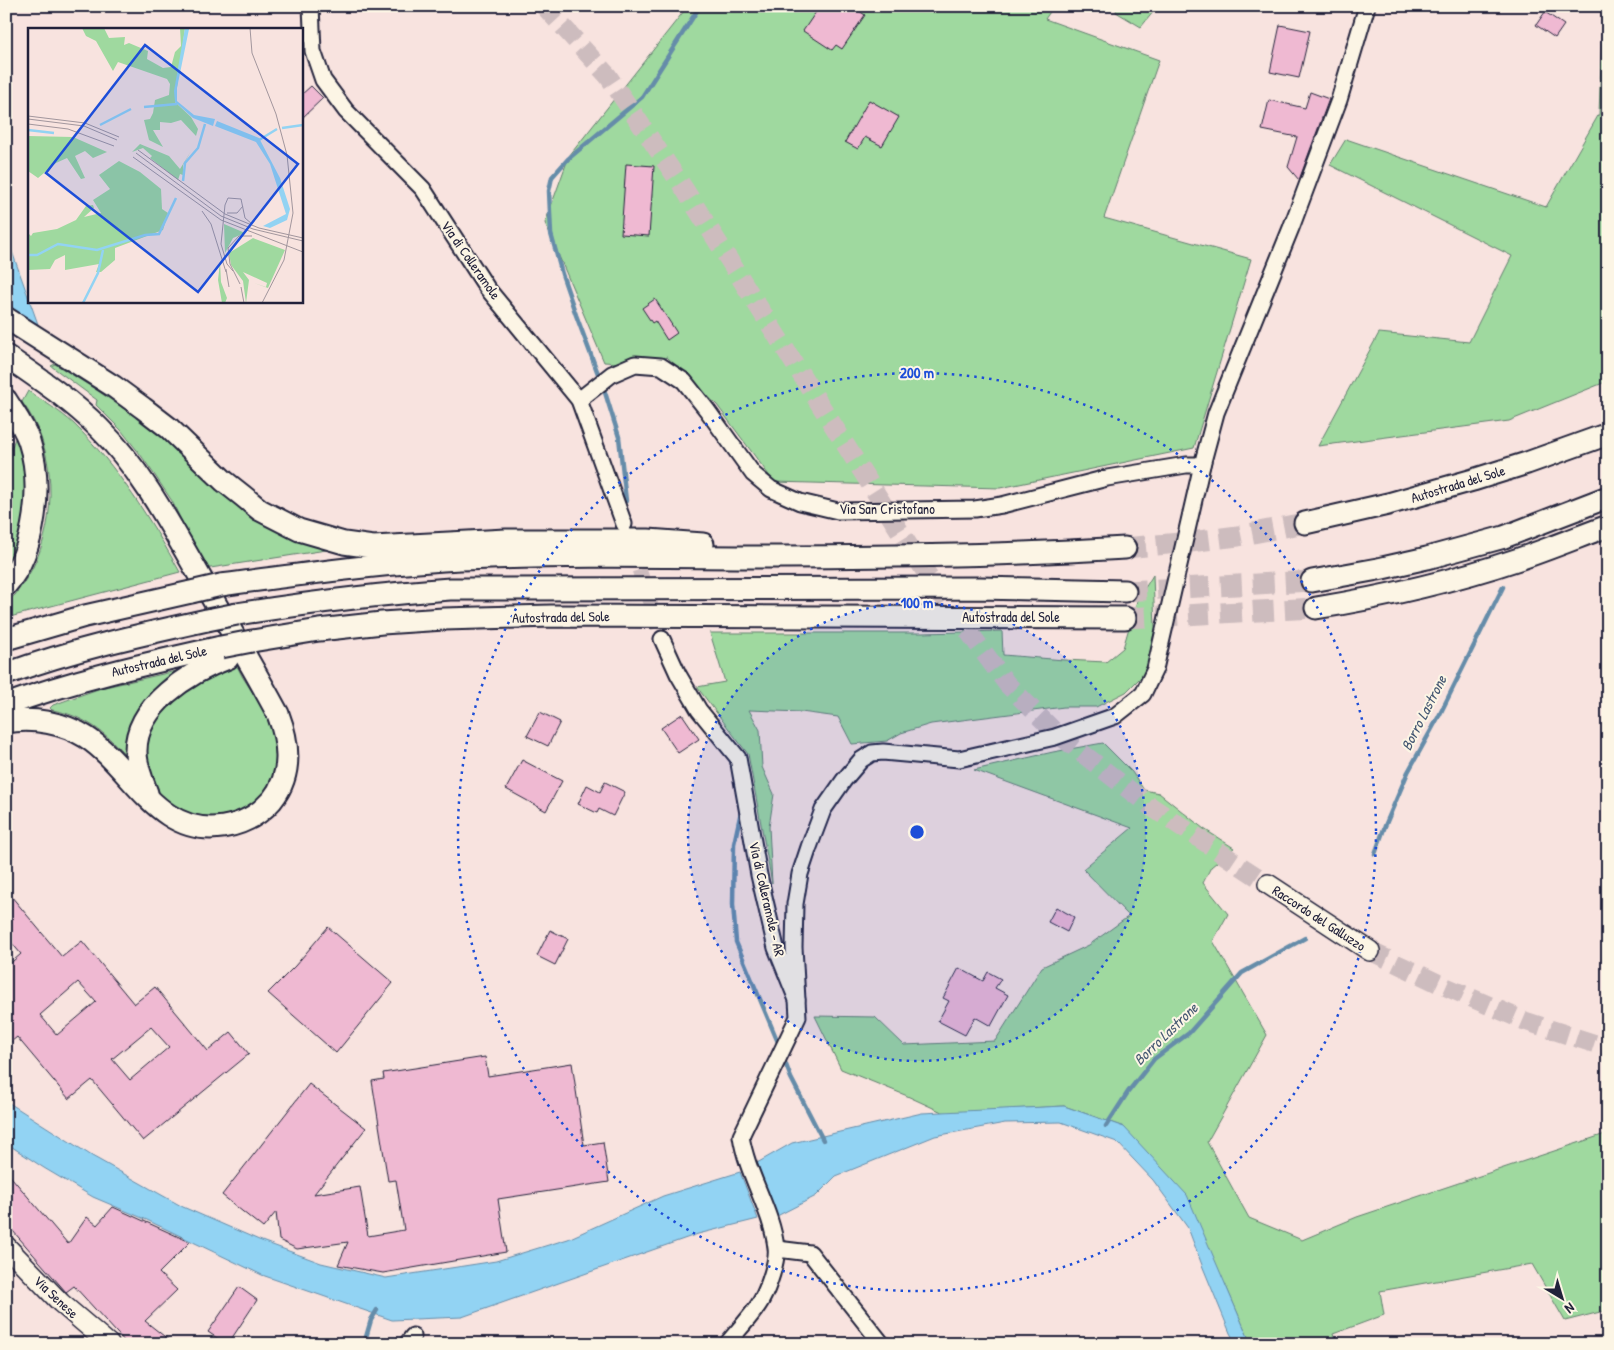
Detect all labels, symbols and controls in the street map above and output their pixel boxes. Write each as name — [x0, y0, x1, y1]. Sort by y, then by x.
inset map — [28, 28, 302, 302]
street label: Via di Colleramole — [437, 217, 506, 303]
text: 200 m — [900, 362, 934, 383]
street label: Autostrada del Sole — [1408, 460, 1508, 507]
street label: Via San Cristofano — [839, 499, 935, 518]
text: 100 m — [901, 592, 933, 613]
street label: Autostrada del Sole — [512, 606, 610, 627]
street label: Autostrada del Sole — [962, 607, 1060, 626]
street label: Autostrada del Sole — [109, 640, 209, 681]
water label: Borro Lastrone — [1396, 671, 1452, 754]
centre of rings — [908, 823, 926, 841]
street label: Via di Colleramole - AR — [745, 840, 790, 958]
street label: Raccordo del Galluzzo — [1269, 880, 1370, 955]
water label: Borro Lastrone — [1129, 997, 1203, 1070]
street label: Via Senese — [30, 1271, 83, 1322]
north arrow — [1536, 1272, 1586, 1322]
text: N — [1561, 1299, 1579, 1319]

